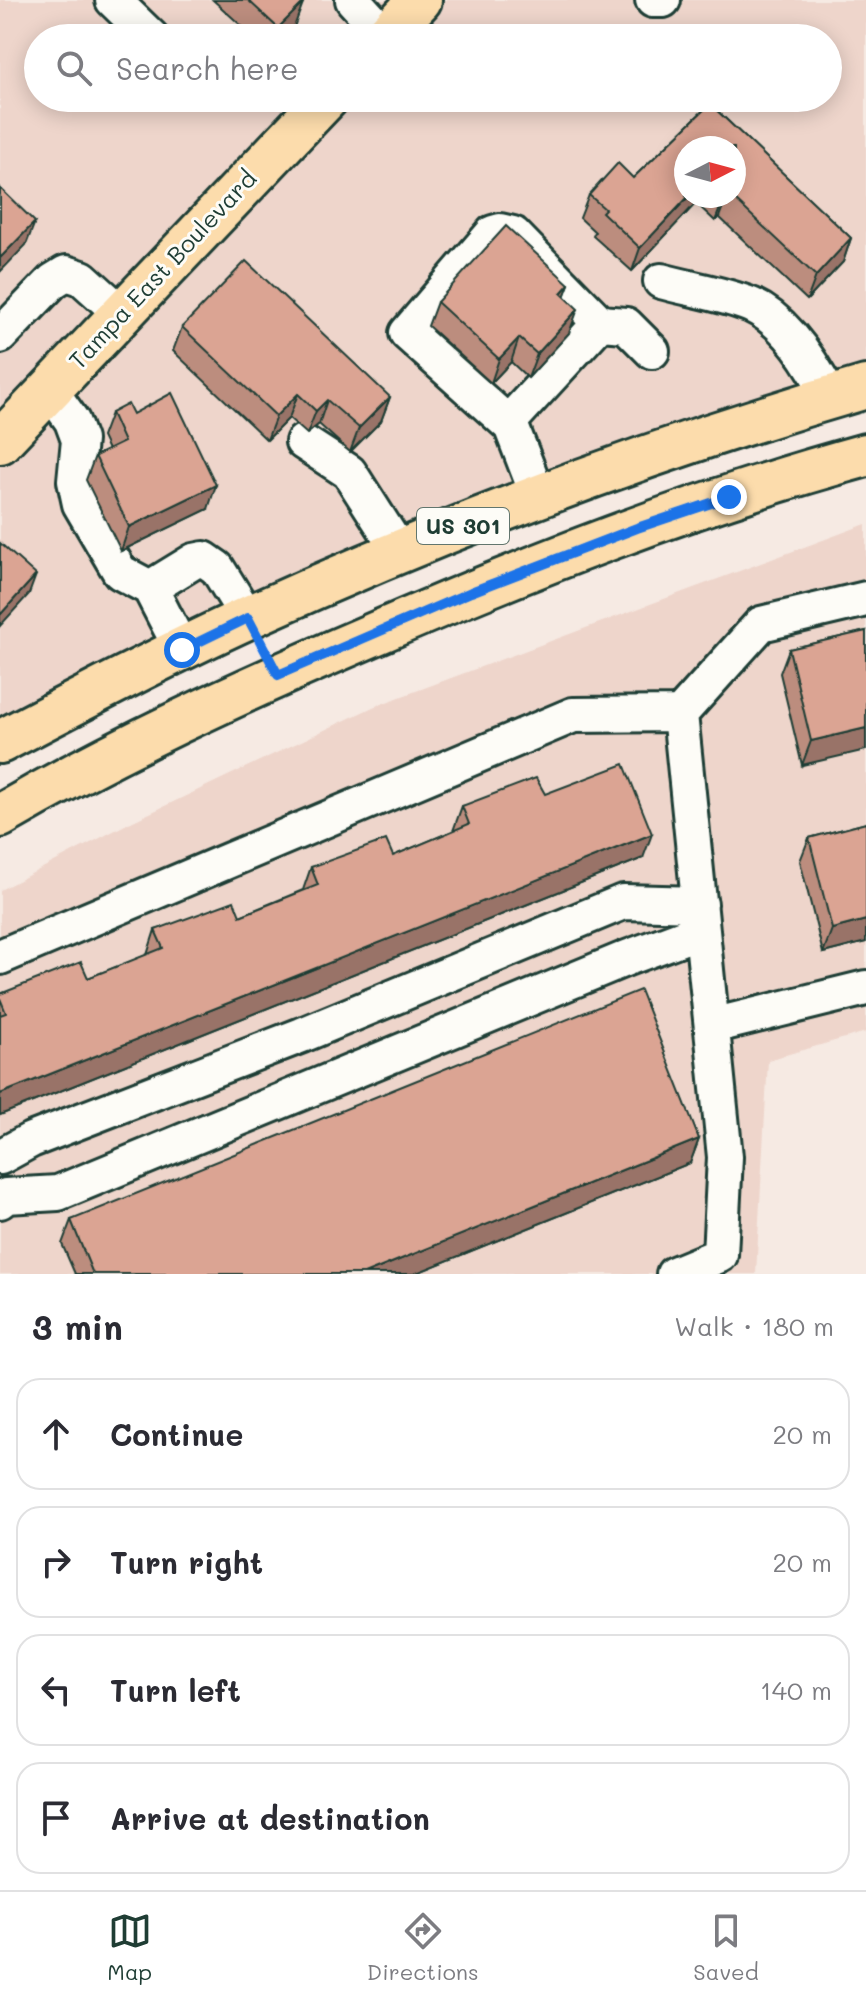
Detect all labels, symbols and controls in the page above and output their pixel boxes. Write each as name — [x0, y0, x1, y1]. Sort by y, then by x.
search box — [24, 24, 842, 112]
icon: search — [52, 46, 96, 90]
text: Search here — [116, 48, 299, 88]
north arrow — [674, 136, 746, 208]
street label: Tampa East Boulevard — [61, 163, 262, 375]
route end — [711, 479, 747, 515]
road number: US 301 — [417, 508, 509, 544]
route start — [164, 632, 200, 668]
text: 3 min — [32, 1304, 123, 1349]
text: Walk · 180 m — [674, 1309, 834, 1343]
icon: ahead — [34, 1412, 78, 1456]
text: Continue — [110, 1414, 243, 1454]
text: 20 m — [772, 1417, 832, 1451]
icon: right — [34, 1540, 78, 1584]
text: Turn right — [110, 1542, 263, 1582]
text: 20 m — [772, 1545, 832, 1579]
icon: left — [34, 1668, 78, 1712]
text: Turn left — [110, 1670, 241, 1710]
text: 140 m — [760, 1673, 832, 1707]
icon: arrive — [34, 1796, 78, 1840]
text: Arrive at destination — [110, 1798, 430, 1838]
tab: Map — [107, 1909, 152, 1986]
tab: Directions — [367, 1909, 479, 1986]
tab: Saved — [693, 1909, 759, 1986]

